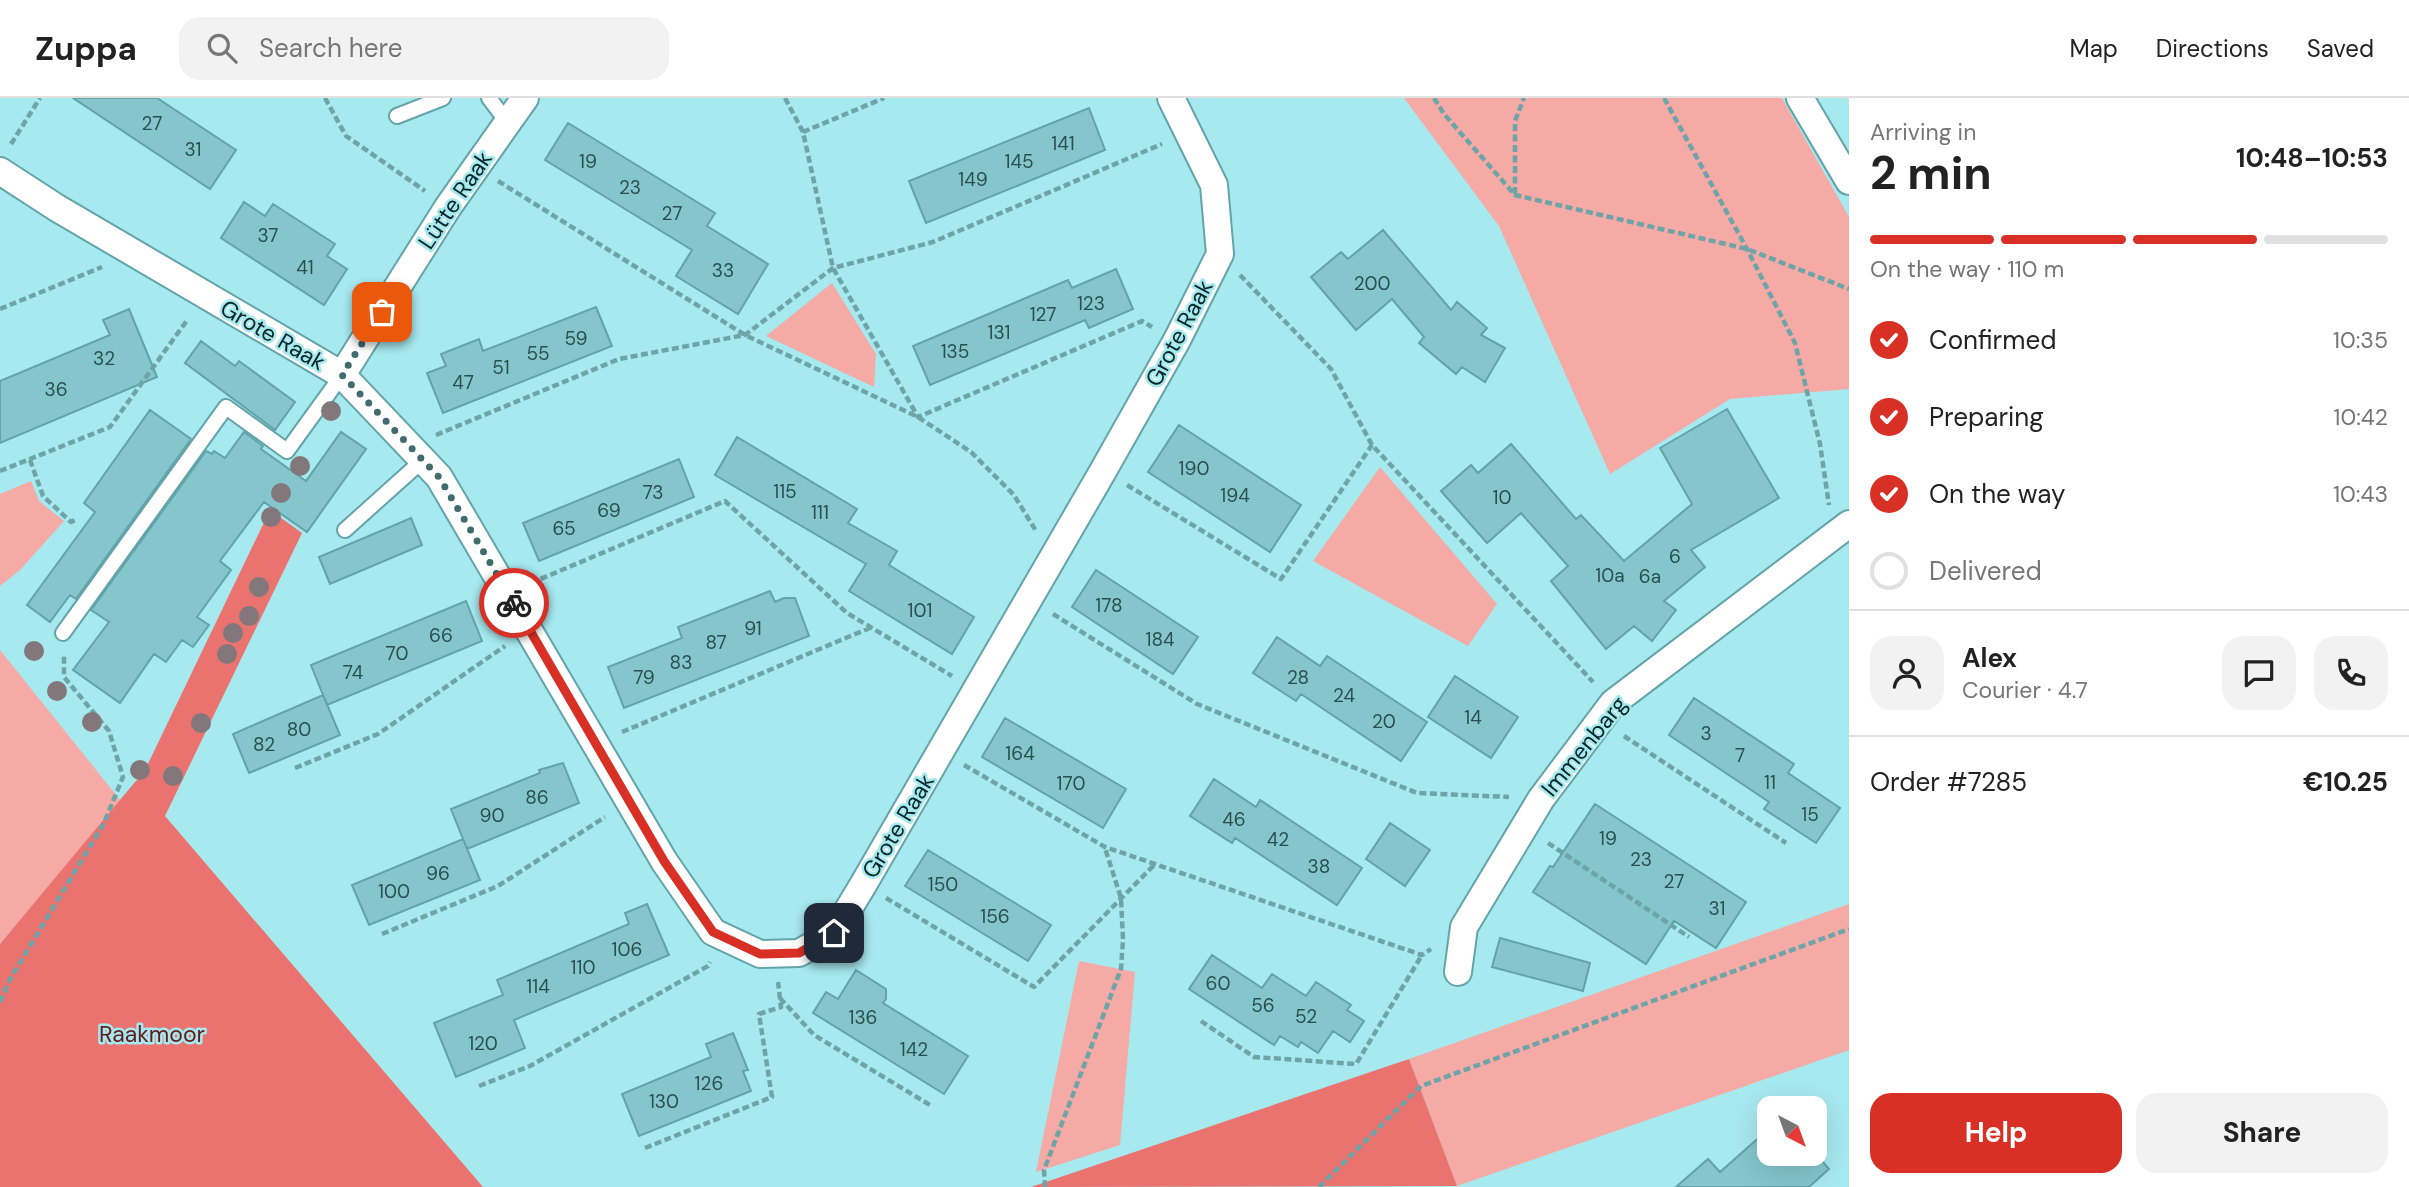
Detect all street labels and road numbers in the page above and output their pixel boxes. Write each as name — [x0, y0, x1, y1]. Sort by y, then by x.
street label: Lütte Raak — [411, 145, 499, 255]
street label: Grote Raak — [1138, 274, 1220, 391]
street label: Grote Raak — [215, 293, 331, 377]
street label: Immenbarg — [1534, 690, 1634, 802]
street label: Grote Raak — [855, 768, 941, 884]

